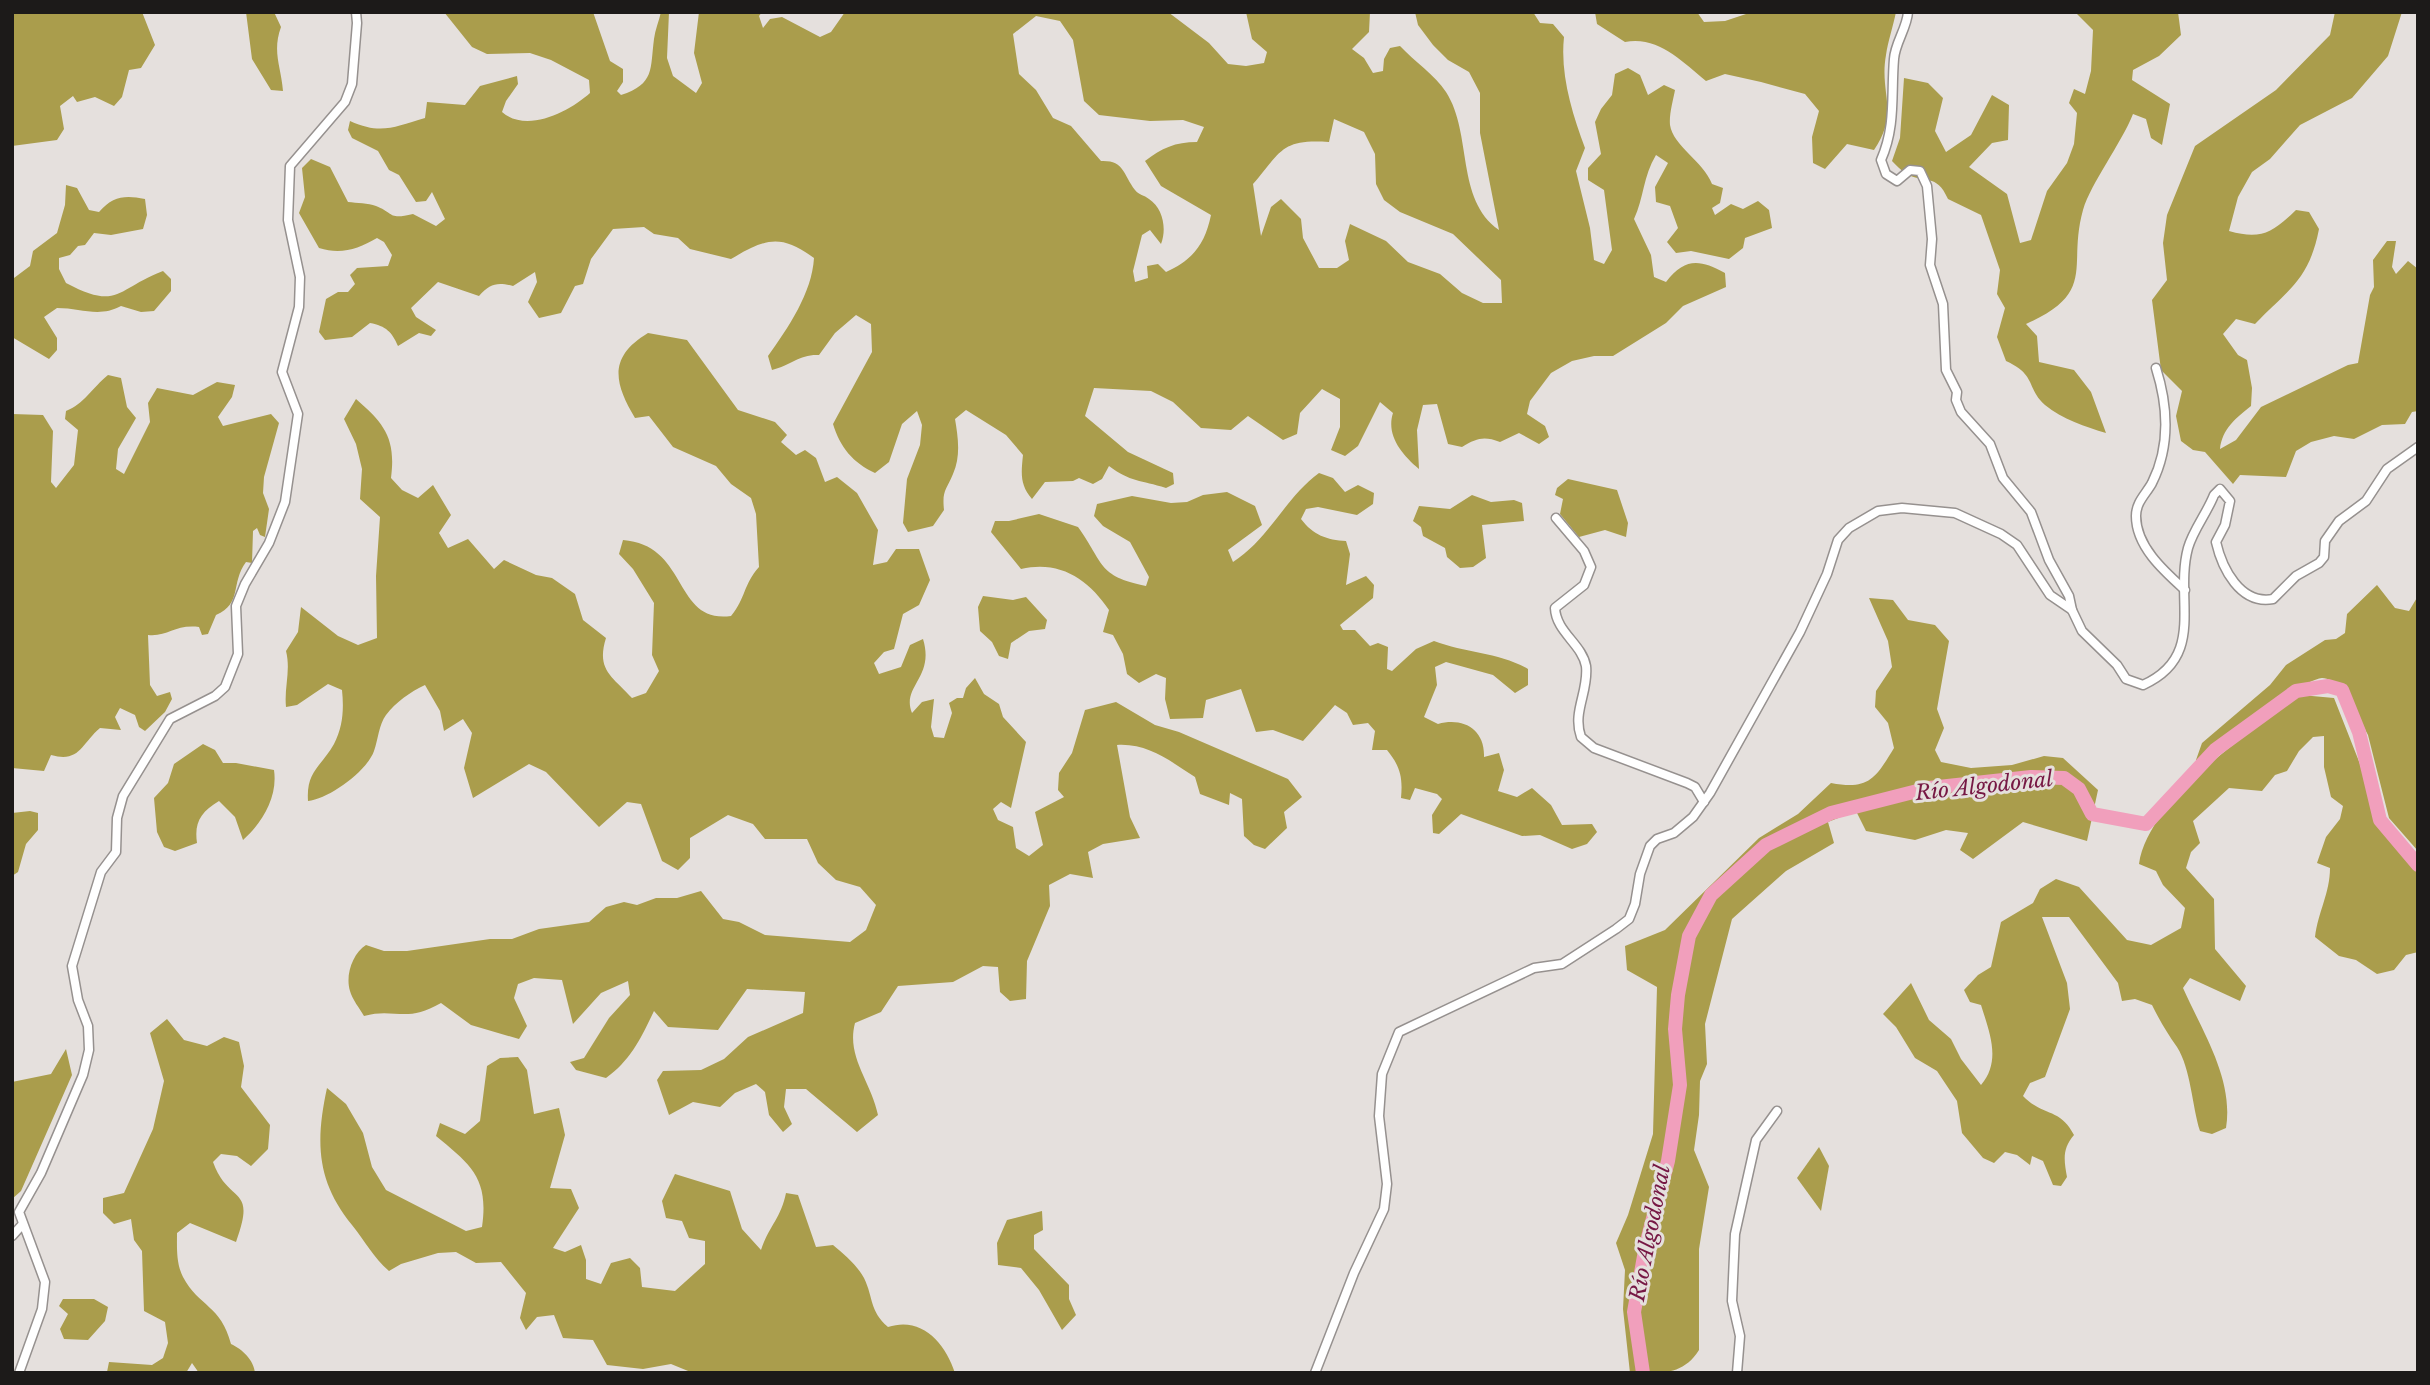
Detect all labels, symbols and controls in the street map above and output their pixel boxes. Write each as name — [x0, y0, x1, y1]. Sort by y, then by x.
water label: Río Algodonal — [1913, 766, 2055, 806]
water label: Río Algodonal — [1624, 1162, 1676, 1304]

